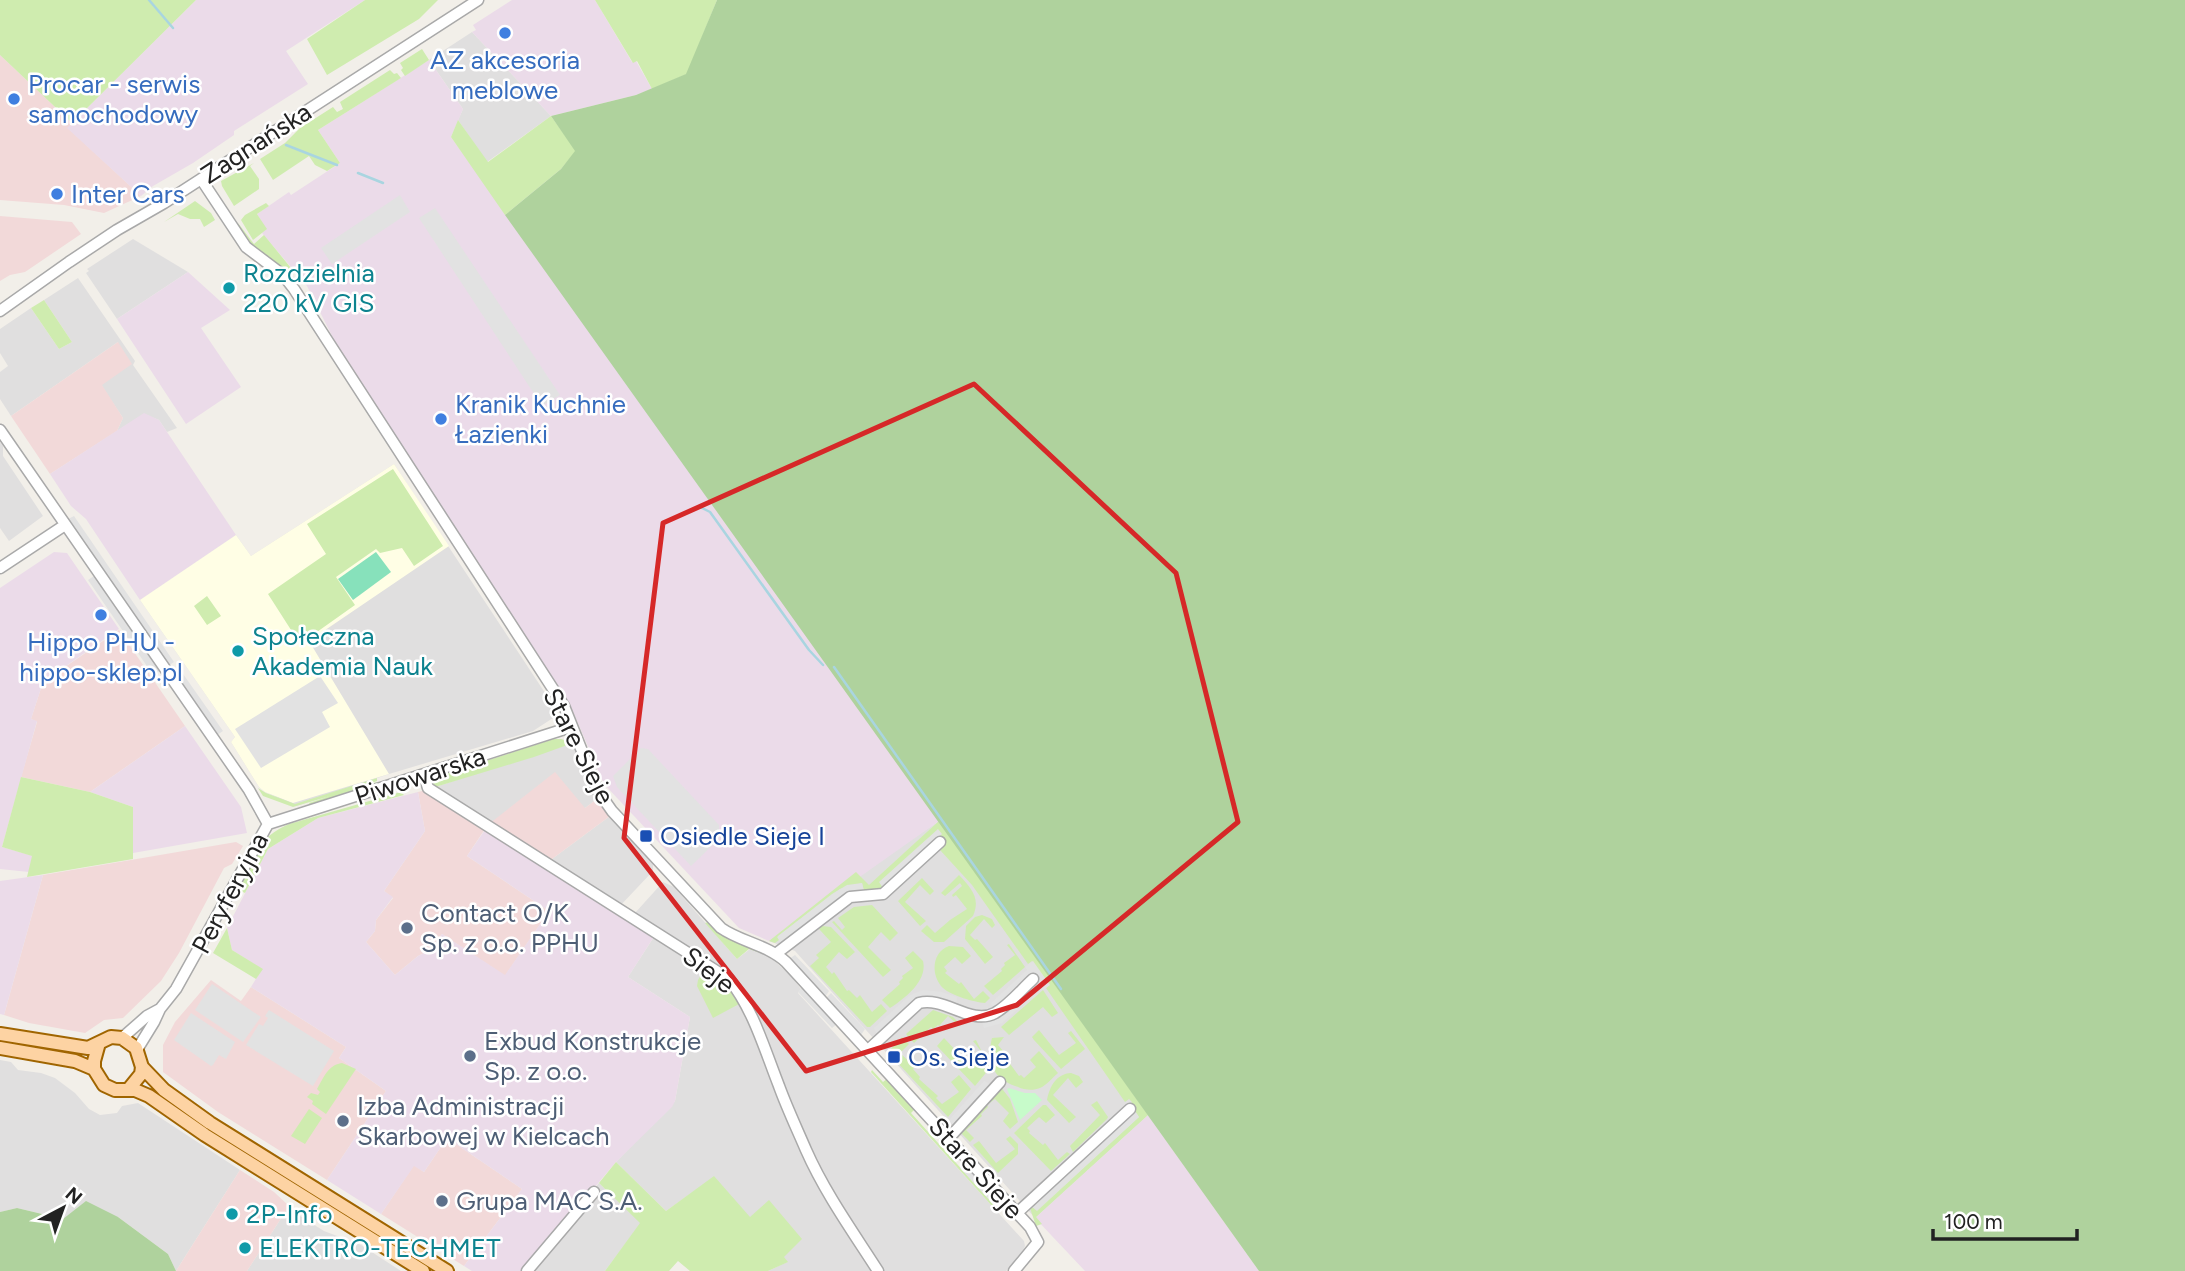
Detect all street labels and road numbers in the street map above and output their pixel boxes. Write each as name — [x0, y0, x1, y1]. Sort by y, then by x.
street label: Zagnańska — [195, 95, 317, 191]
street label: Stare Sieje — [536, 683, 622, 809]
street label: Piwowarska — [351, 740, 489, 812]
street label: Peryferyjna — [185, 827, 275, 959]
street label: Sieje — [677, 940, 741, 1000]
street label: Stare Sieje — [922, 1111, 1030, 1225]

